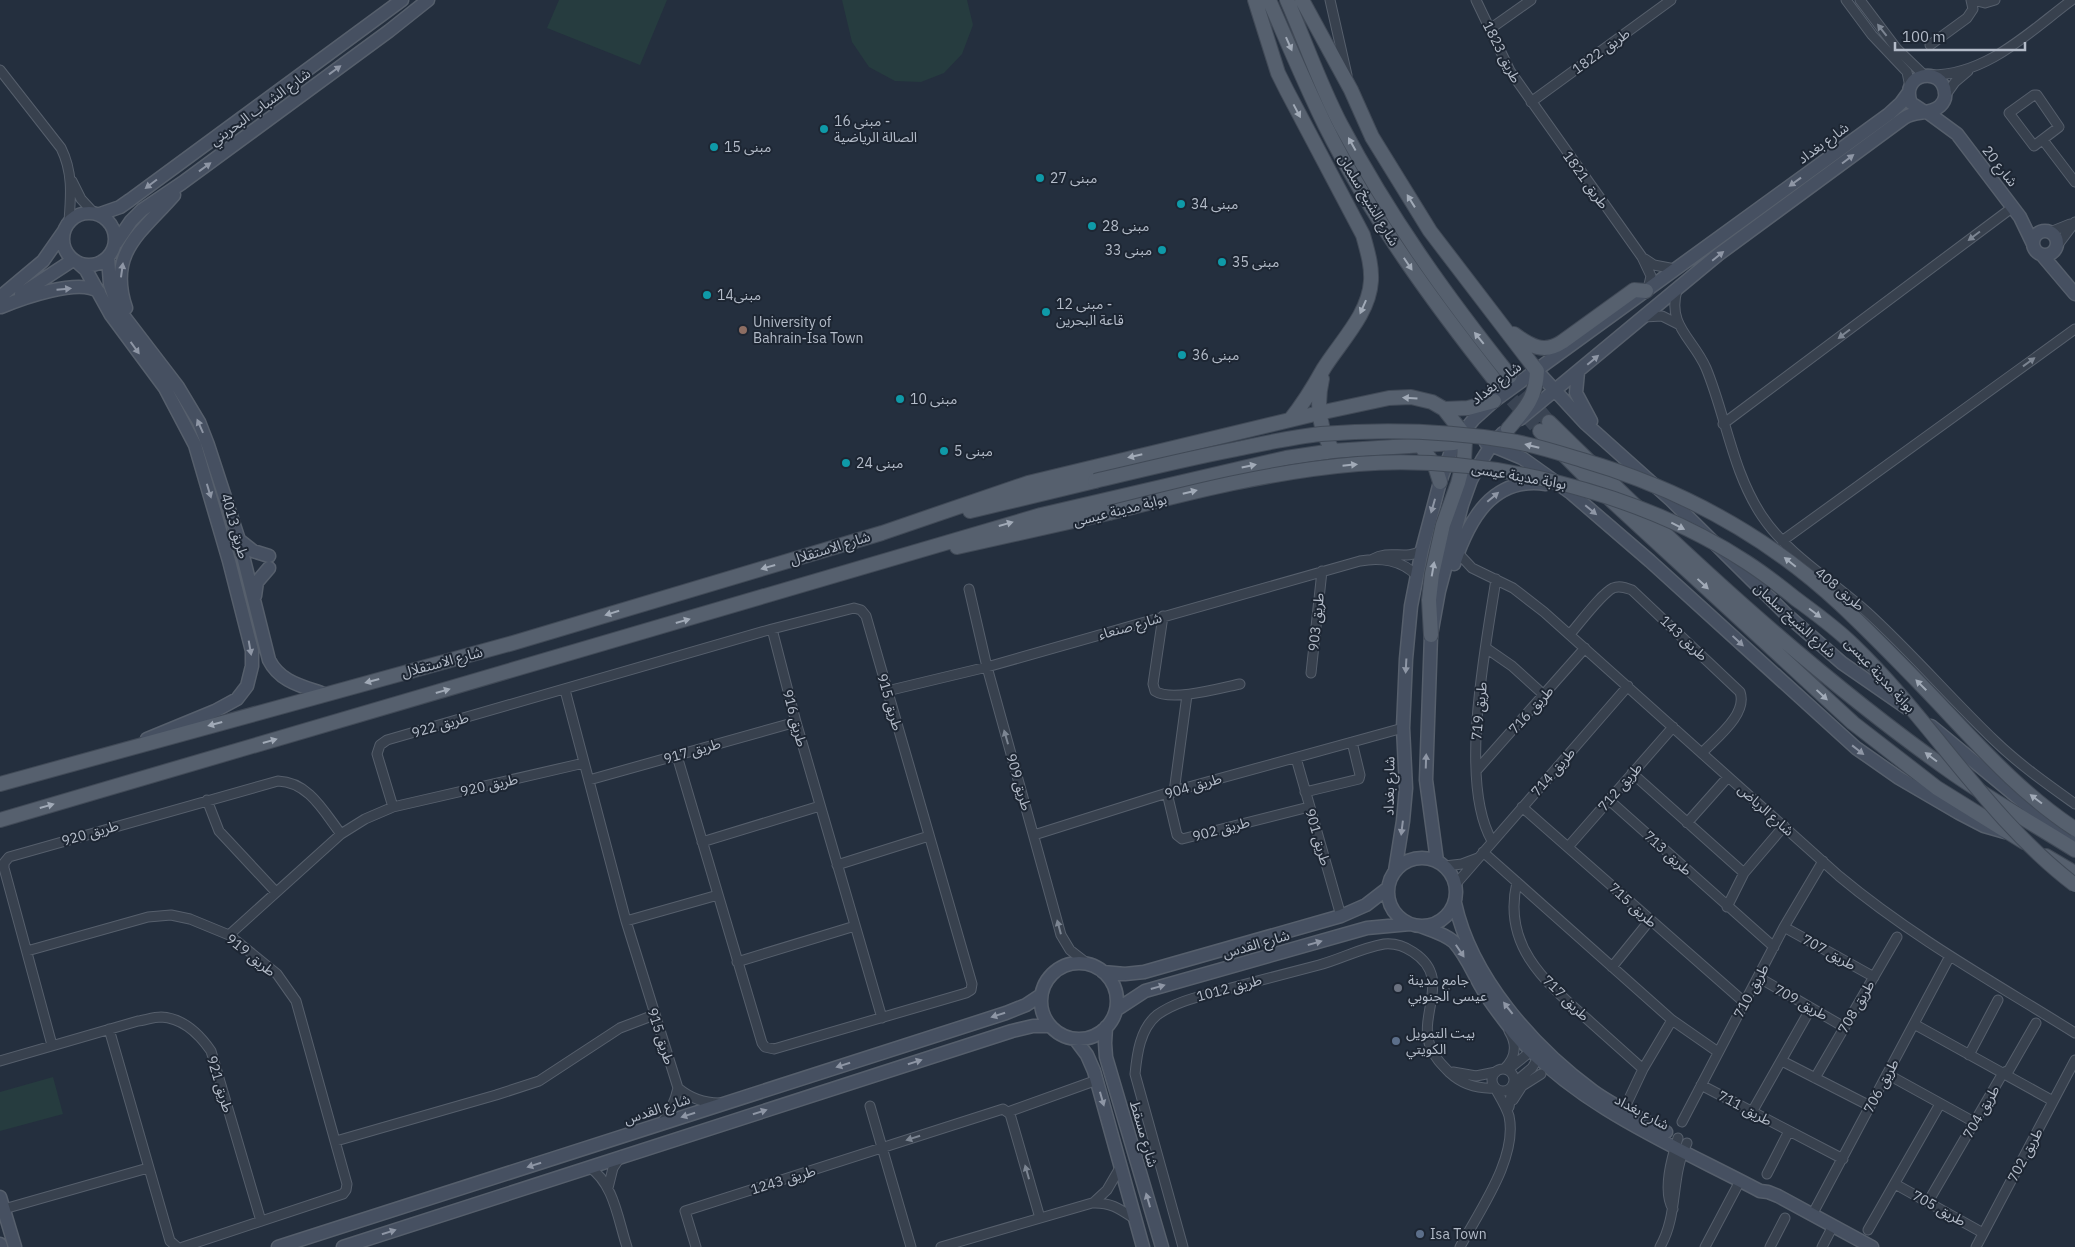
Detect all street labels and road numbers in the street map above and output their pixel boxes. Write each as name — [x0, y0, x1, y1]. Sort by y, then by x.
street label: طريق 1823 — [1478, 18, 1525, 86]
street label: طريق 1822 — [1569, 24, 1634, 79]
street label: شارع الشباب البحريني — [206, 64, 315, 152]
street label: شارع بغداد — [1794, 118, 1853, 169]
street label: شارع 20 — [1977, 142, 2022, 191]
street label: طريق 1821 — [1558, 148, 1613, 213]
street label: شارع الشيخ سلمان — [1333, 151, 1404, 250]
street label: شارع بغداد — [1467, 358, 1526, 410]
street label: بوابة مدينة عيسى — [1470, 459, 1568, 493]
street label: بوابة مدينة عيسى — [1071, 490, 1169, 530]
street label: طريق 4013 — [216, 491, 253, 561]
street label: شارع الاستقلال — [788, 527, 873, 571]
street label: طريق 408 — [1811, 563, 1868, 615]
street label: شارع الشيخ سلمان — [1749, 579, 1840, 663]
street label: طريق 903 — [1304, 592, 1329, 652]
street label: شارع صنعاء — [1096, 608, 1164, 646]
street label: طريق 143 — [1656, 611, 1712, 665]
street label: بوابة مدينة عيسى — [1841, 634, 1919, 716]
street label: شارع الاستقلال — [399, 643, 485, 683]
street label: طريق 915 — [872, 671, 907, 733]
street label: طريق 719 — [1467, 681, 1492, 741]
street label: طريق 716 — [1505, 682, 1558, 738]
street label: طريق 916 — [778, 687, 811, 749]
street label: طريق 922 — [409, 708, 471, 743]
street label: طريق 917 — [661, 734, 723, 769]
street label: طريق 714 — [1527, 744, 1580, 801]
street label: طريق 909 — [1001, 751, 1036, 813]
street label: شارع بغداد — [1379, 756, 1401, 816]
street label: طريق 712 — [1594, 759, 1647, 816]
street label: طريق 904 — [1162, 769, 1224, 804]
street label: طريق 920 — [458, 770, 520, 801]
street label: شارع الرياض — [1733, 780, 1798, 841]
street label: طريق 901 — [1300, 806, 1335, 868]
street label: طريق 902 — [1190, 813, 1252, 846]
street label: طريق 920 — [59, 816, 121, 851]
street label: طريق 713 — [1640, 827, 1696, 880]
street label: طريق 715 — [1605, 879, 1661, 932]
street label: شارع القدس — [1220, 926, 1292, 964]
street label: طريق 919 — [222, 930, 279, 981]
street label: طريق 707 — [1799, 930, 1859, 975]
street label: طريق 710 — [1729, 961, 1774, 1022]
street label: طريق 1012 — [1194, 971, 1264, 1006]
street label: طريق 717 — [1538, 971, 1593, 1026]
street label: طريق 708 — [1834, 977, 1879, 1037]
street label: طريق 709 — [1771, 980, 1831, 1025]
street label: طريق 915 — [642, 1005, 679, 1067]
street label: طريق 921 — [202, 1053, 237, 1115]
street label: طريق 706 — [1859, 1056, 1904, 1117]
street label: طريق 704 — [1959, 1082, 2004, 1142]
street label: طريق 711 — [1714, 1086, 1775, 1131]
street label: شارع القدس — [621, 1090, 693, 1130]
street label: شارع بغداد — [1611, 1090, 1672, 1136]
street label: شارع مسقط — [1124, 1099, 1162, 1170]
street label: طريق 702 — [2003, 1125, 2048, 1186]
street label: طريق 1243 — [748, 1162, 818, 1199]
street label: طريق 705 — [1909, 1186, 1969, 1231]

